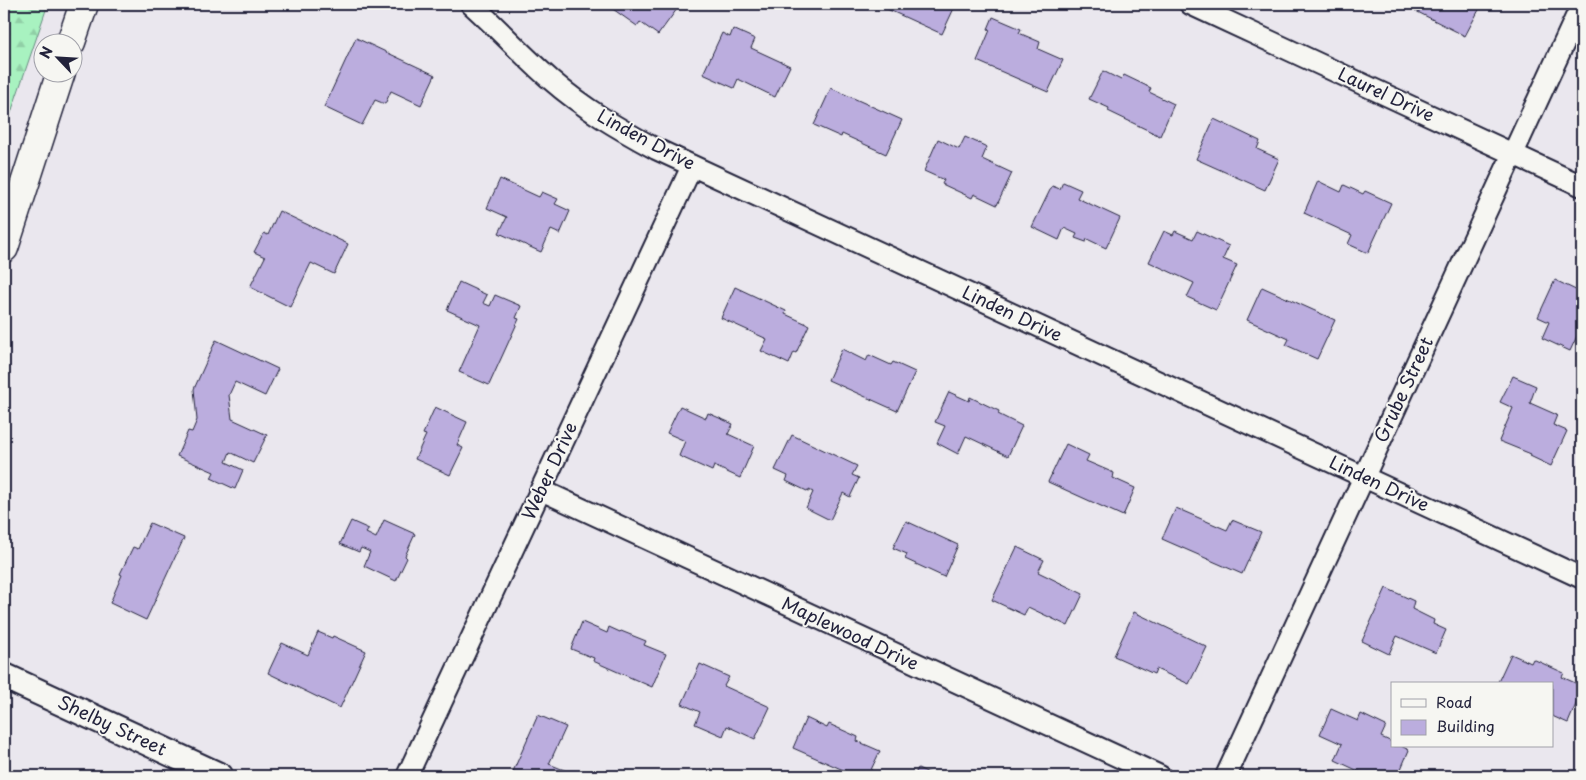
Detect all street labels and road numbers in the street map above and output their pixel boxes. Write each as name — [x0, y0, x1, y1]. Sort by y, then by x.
street label: Laurel Drive — [1334, 60, 1439, 128]
street label: Linden Drive — [593, 102, 701, 176]
street label: Linden Drive — [958, 278, 1067, 348]
street label: Grube Street — [1366, 332, 1439, 447]
street label: Weber Drive — [514, 417, 583, 524]
street label: Linden Drive — [1325, 448, 1434, 518]
street label: Maplewood Drive — [778, 589, 924, 676]
street label: Shelby Street — [54, 688, 172, 762]

